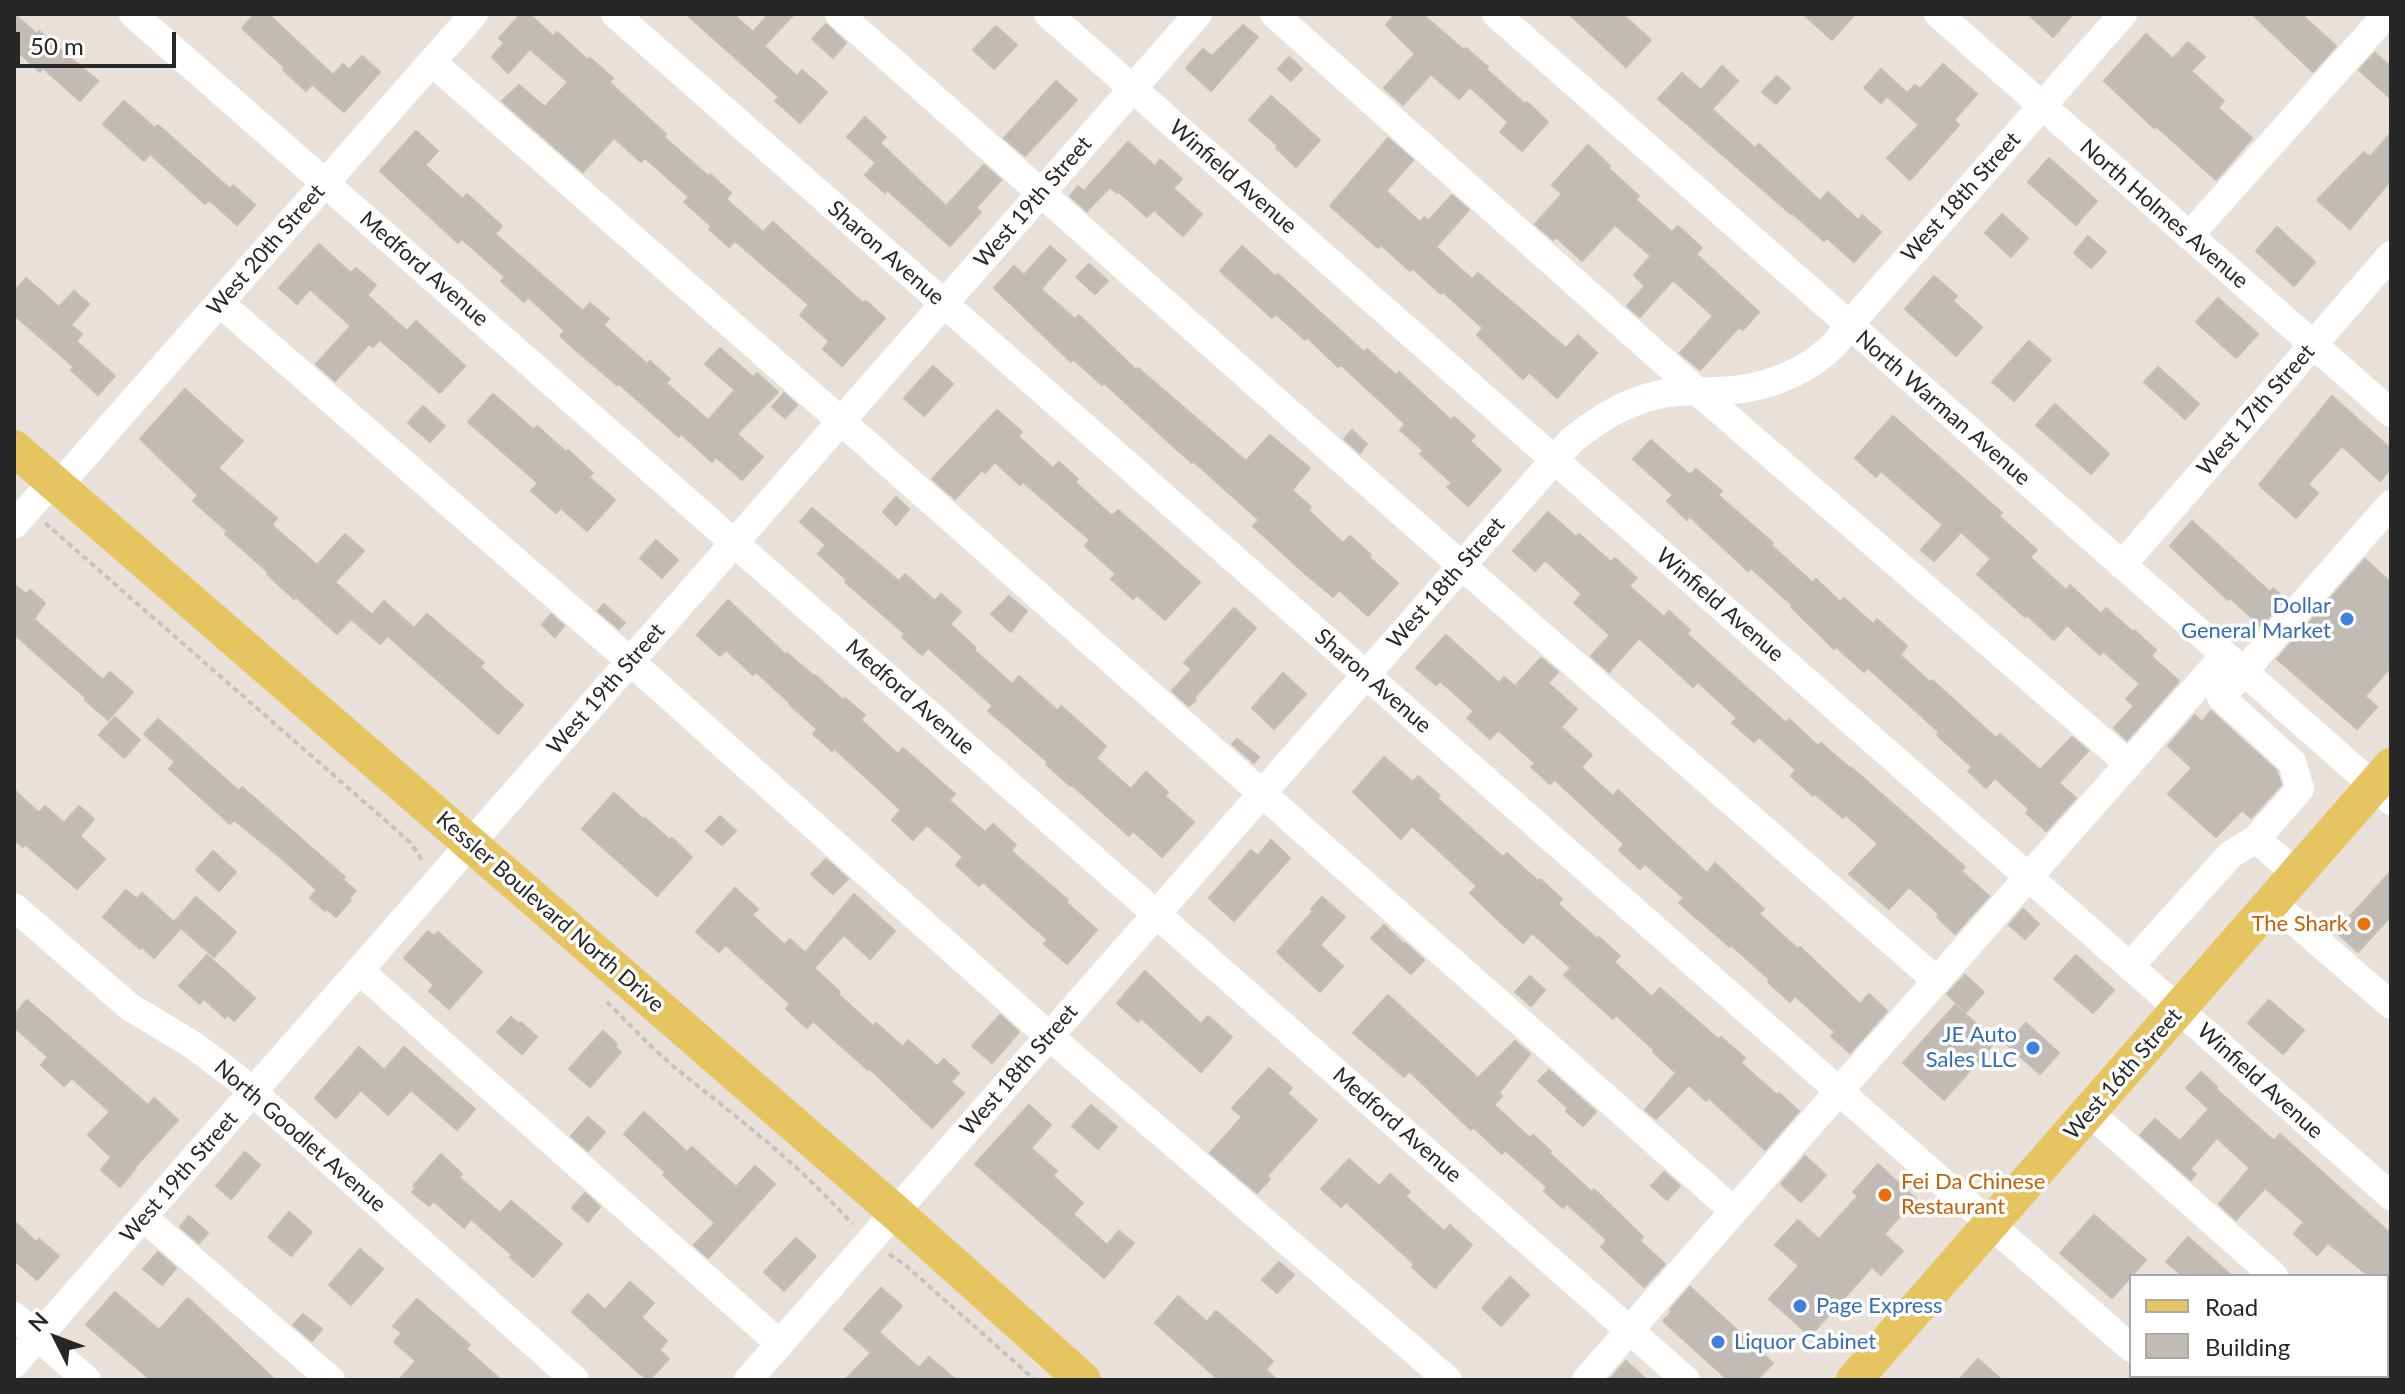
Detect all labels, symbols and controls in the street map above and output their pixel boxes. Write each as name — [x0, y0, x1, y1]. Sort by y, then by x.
scale bar — [20, 16, 180, 66]
text: 50 m — [30, 31, 84, 60]
street label: Winfield Avenue — [1164, 114, 1302, 240]
street label: West 18th Street — [1896, 127, 2026, 267]
street label: West 19th Street — [969, 131, 1097, 273]
street label: North Holmes Avenue — [2074, 134, 2254, 294]
street label: West 20th Street — [202, 179, 330, 321]
street label: Sharon Avenue — [822, 195, 950, 311]
street label: Medford Avenue — [354, 206, 494, 332]
street label: North Warman Avenue — [1850, 325, 2036, 491]
street label: West 17th Street — [2192, 339, 2320, 481]
street label: West 18th Street — [1382, 512, 1510, 654]
street label: Winfield Avenue — [1651, 542, 1789, 668]
place label: Dollar General Market — [2181, 593, 2331, 644]
marker: Dollar General Market — [2338, 610, 2356, 628]
street label: West 19th Street — [542, 618, 670, 760]
street label: Sharon Avenue — [1309, 623, 1437, 739]
street label: Medford Avenue — [840, 634, 980, 760]
street label: Kessler Boulevard North Drive — [431, 806, 669, 1018]
place label: The Shark — [2252, 911, 2348, 937]
marker: The Shark — [2355, 915, 2373, 933]
street label: West 18th Street — [955, 999, 1083, 1141]
street label: West 16th Street — [2059, 1003, 2187, 1145]
street label: Winfield Avenue — [2192, 1018, 2328, 1144]
place label: JE Auto Sales LLC — [1926, 1022, 2017, 1074]
marker: JE Auto Sales LLC — [2024, 1039, 2042, 1057]
street label: North Goodlet Avenue — [209, 1054, 391, 1218]
street label: Medford Avenue — [1327, 1062, 1467, 1188]
street label: West 19th Street — [115, 1106, 243, 1248]
place label: Fei Da Chinese Restaurant — [1901, 1169, 2045, 1220]
marker: Fei Da Chinese Restaurant — [1876, 1186, 1894, 1204]
legend — [2129, 1274, 2389, 1378]
text: Road — [2205, 1292, 2258, 1321]
place label: Page Express — [1816, 1293, 1943, 1319]
marker: Page Express — [1791, 1297, 1809, 1315]
north arrow — [16, 1298, 96, 1378]
text: N — [22, 1306, 53, 1337]
place label: Liquor Cabinet — [1734, 1329, 1876, 1355]
text: Building — [2205, 1332, 2290, 1361]
marker: Liquor Cabinet — [1709, 1333, 1727, 1351]

